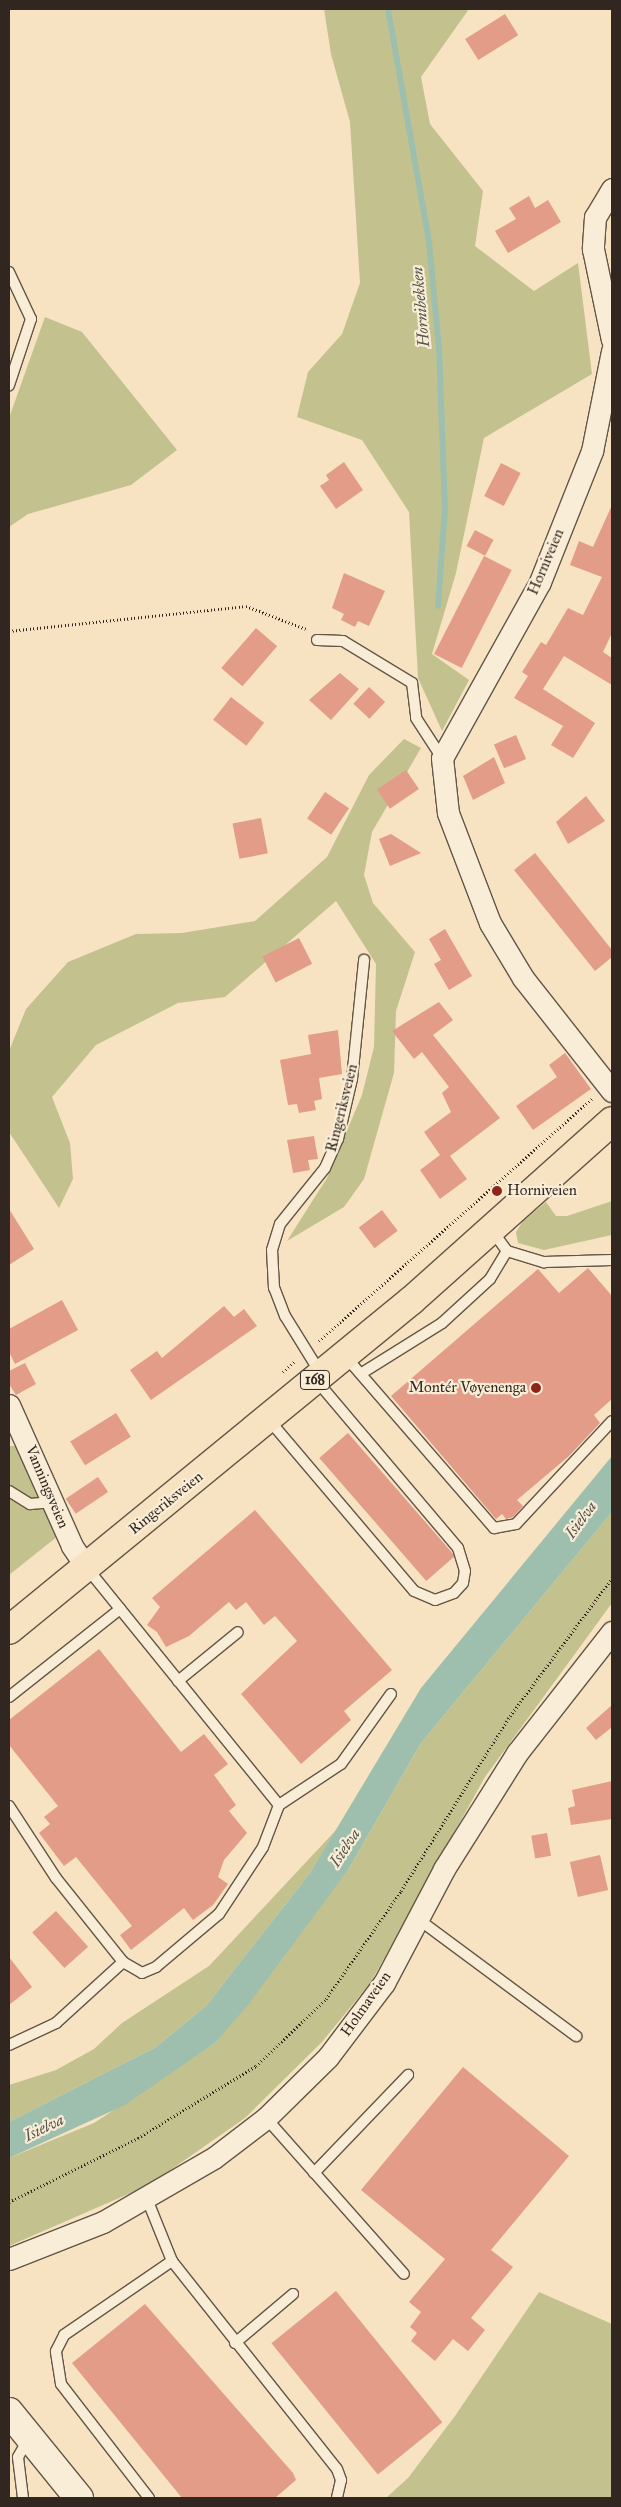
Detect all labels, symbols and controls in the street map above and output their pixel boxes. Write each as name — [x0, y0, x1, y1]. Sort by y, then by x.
water label: Hornibekken — [408, 266, 434, 348]
street label: Horniveien — [524, 526, 568, 598]
street label: Ringeriksveien — [322, 1062, 362, 1154]
place label: Horniveien — [507, 1182, 577, 1200]
marker: Horniveien — [491, 1185, 503, 1197]
road number: 168 — [299, 1368, 331, 1392]
place label: Montér Vøyenenga — [409, 1379, 526, 1397]
marker: Montér Vøyenenga — [530, 1382, 542, 1394]
street label: Vanningsveien — [21, 1443, 73, 1531]
street label: Ringeriksveien — [125, 1468, 207, 1538]
water label: Isielva — [561, 1498, 601, 1542]
water label: Isielva — [326, 1825, 364, 1871]
street label: Holmaveien — [337, 1968, 395, 2040]
water label: Isielva — [21, 2110, 67, 2146]

